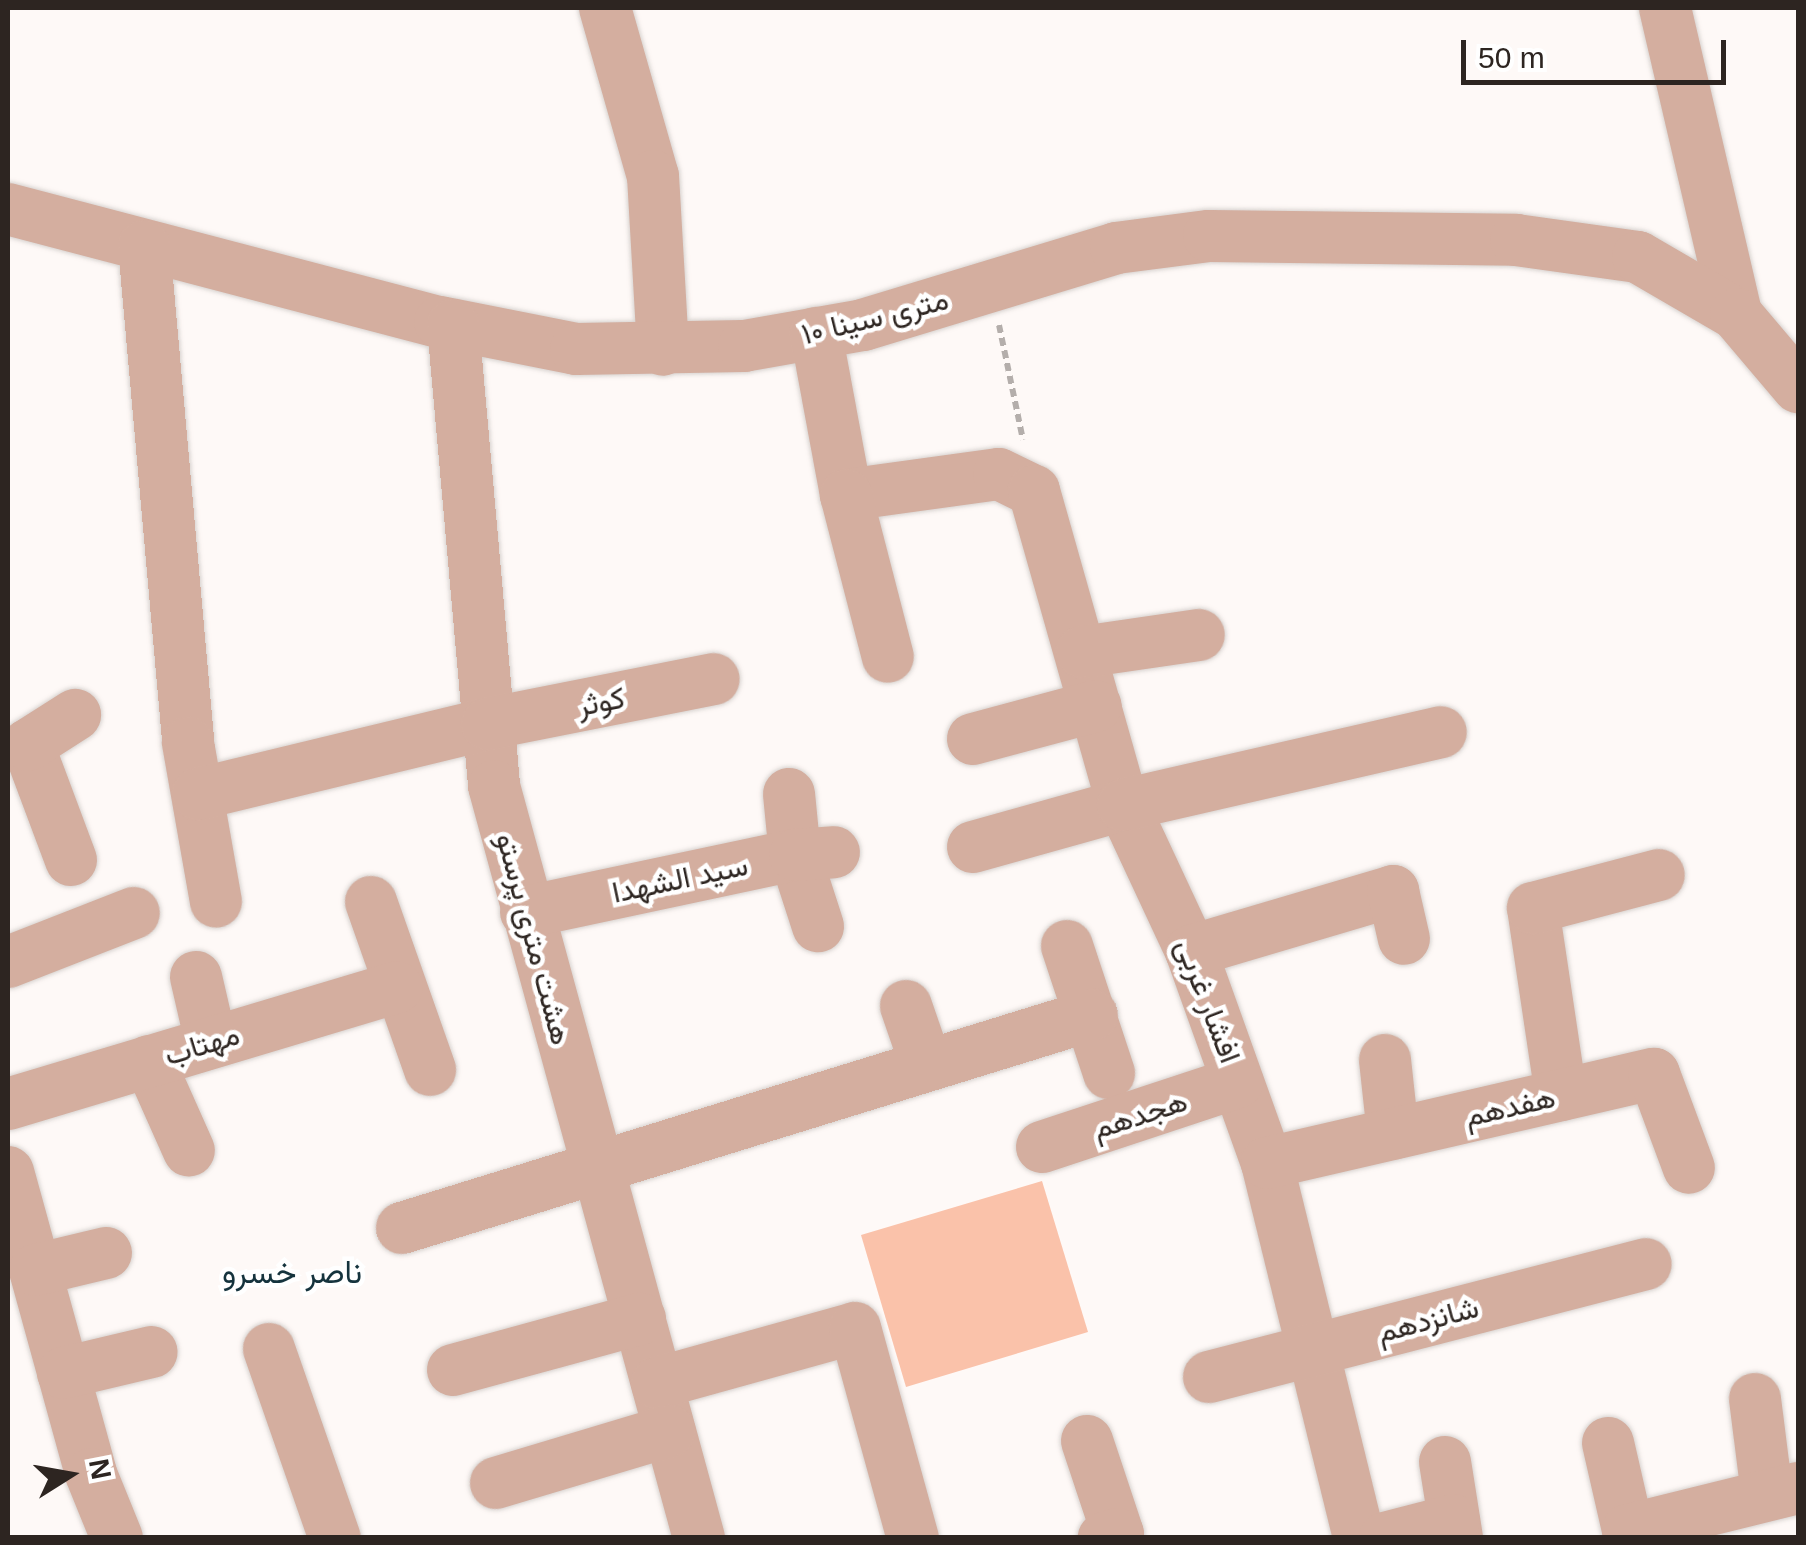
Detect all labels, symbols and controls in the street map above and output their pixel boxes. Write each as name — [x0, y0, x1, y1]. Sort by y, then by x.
scale bar — [1466, 20, 1731, 82]
text: 50 m — [1478, 41, 1545, 74]
street label: ۱۰ متری سینا — [798, 281, 952, 353]
street label: کوثر — [574, 680, 628, 724]
street label: هشت متری پرستو — [488, 829, 580, 1049]
street label: سید الشهدا — [609, 847, 751, 911]
street label: افشار غربی — [1168, 934, 1248, 1068]
street label: مهتاب — [160, 1017, 244, 1073]
street label: هفدهم — [1461, 1079, 1559, 1135]
street label: هجدهم — [1088, 1083, 1192, 1147]
district label: ناصر خسرو — [222, 1253, 362, 1291]
street label: شانزدهم — [1373, 1289, 1483, 1351]
north arrow — [20, 1425, 120, 1525]
text: N — [83, 1456, 117, 1482]

